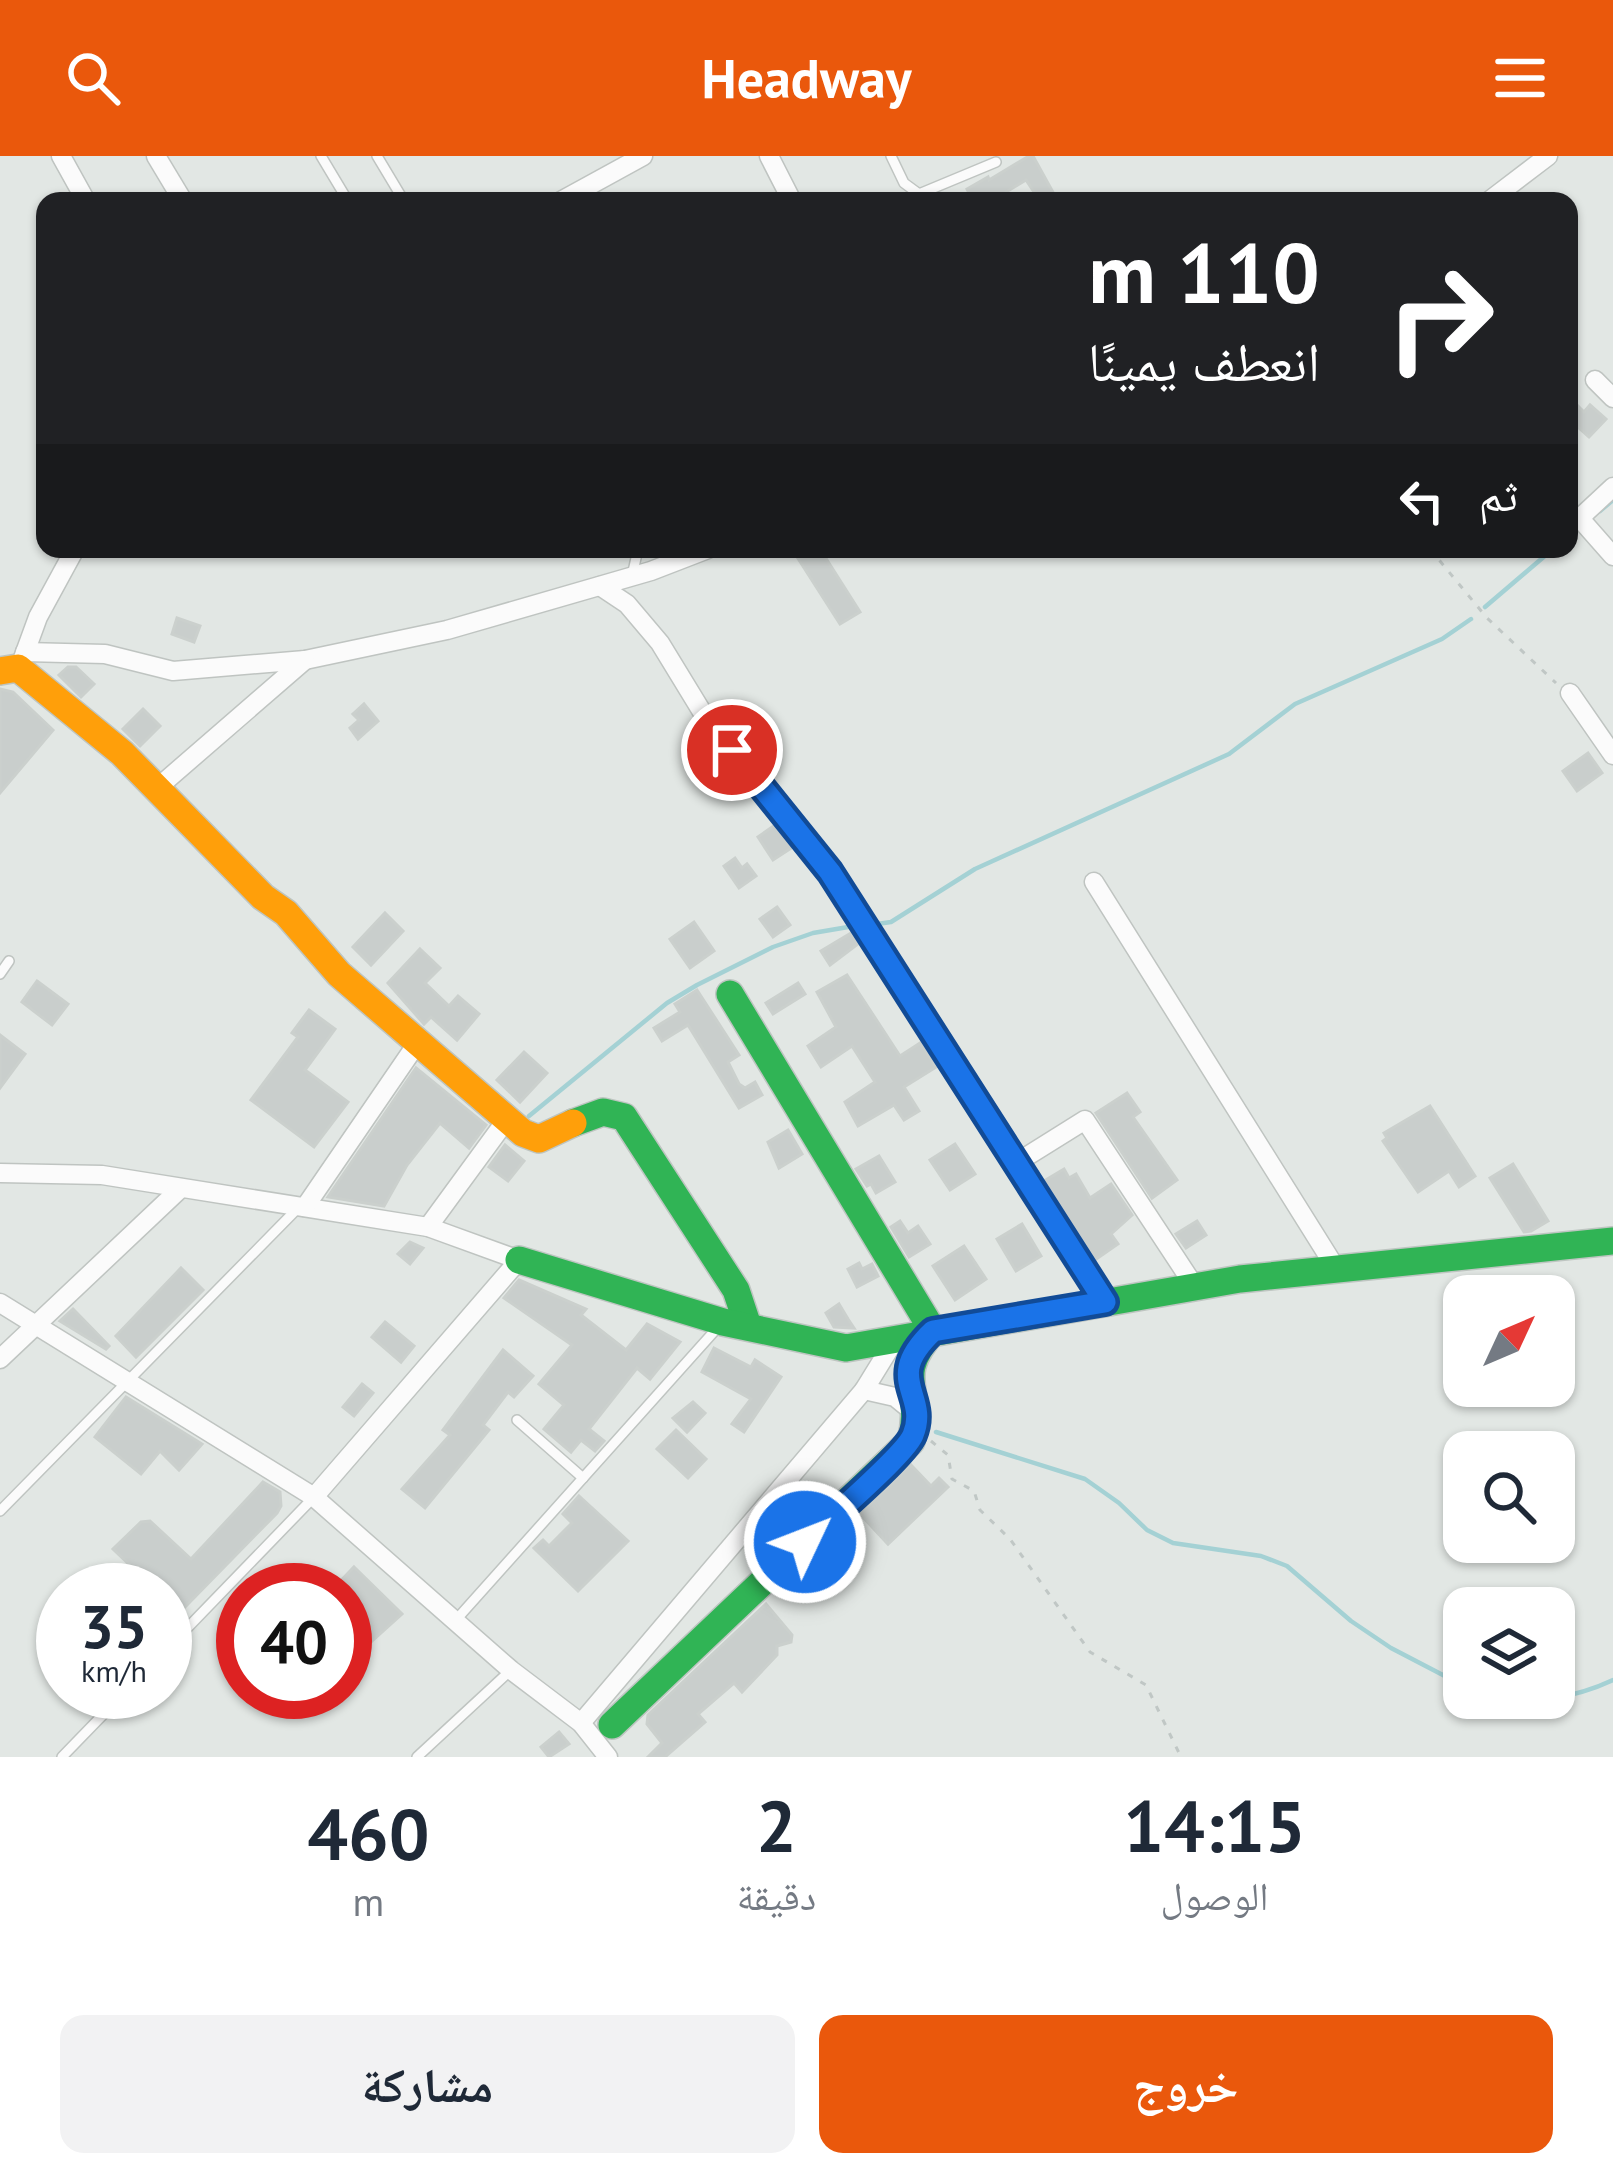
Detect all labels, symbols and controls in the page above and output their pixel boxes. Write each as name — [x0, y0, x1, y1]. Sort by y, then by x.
text: Headway — [702, 43, 912, 113]
icon: search — [60, 45, 126, 111]
icon: menu — [1487, 45, 1553, 111]
text: 110 m — [1088, 217, 1320, 326]
icon: right — [1362, 240, 1518, 396]
text: انعطف يمينًا — [1088, 326, 1320, 396]
text: ثم — [1479, 465, 1518, 523]
icon: left — [1389, 468, 1455, 534]
pin — [681, 699, 783, 801]
icon: arrive — [699, 717, 765, 783]
north arrow — [1443, 1275, 1575, 1407]
map controls — [1443, 1275, 1575, 1719]
button: search — [1443, 1431, 1575, 1563]
position arrow — [742, 1479, 868, 1605]
speed limit sign: 40 — [216, 1563, 372, 1719]
text: 35 — [80, 1587, 148, 1665]
button: layers — [1443, 1587, 1575, 1719]
text: km/h — [81, 1651, 147, 1690]
text: 2 — [756, 1779, 797, 1872]
text: 14:15 — [1123, 1779, 1306, 1872]
text: 460 — [307, 1787, 430, 1880]
text: دقيقة — [737, 1870, 816, 1921]
text: الوصول — [1161, 1870, 1269, 1921]
text: m — [353, 1876, 384, 1927]
button: مشاركة — [60, 2015, 795, 2153]
button: خروج — [819, 2015, 1553, 2153]

